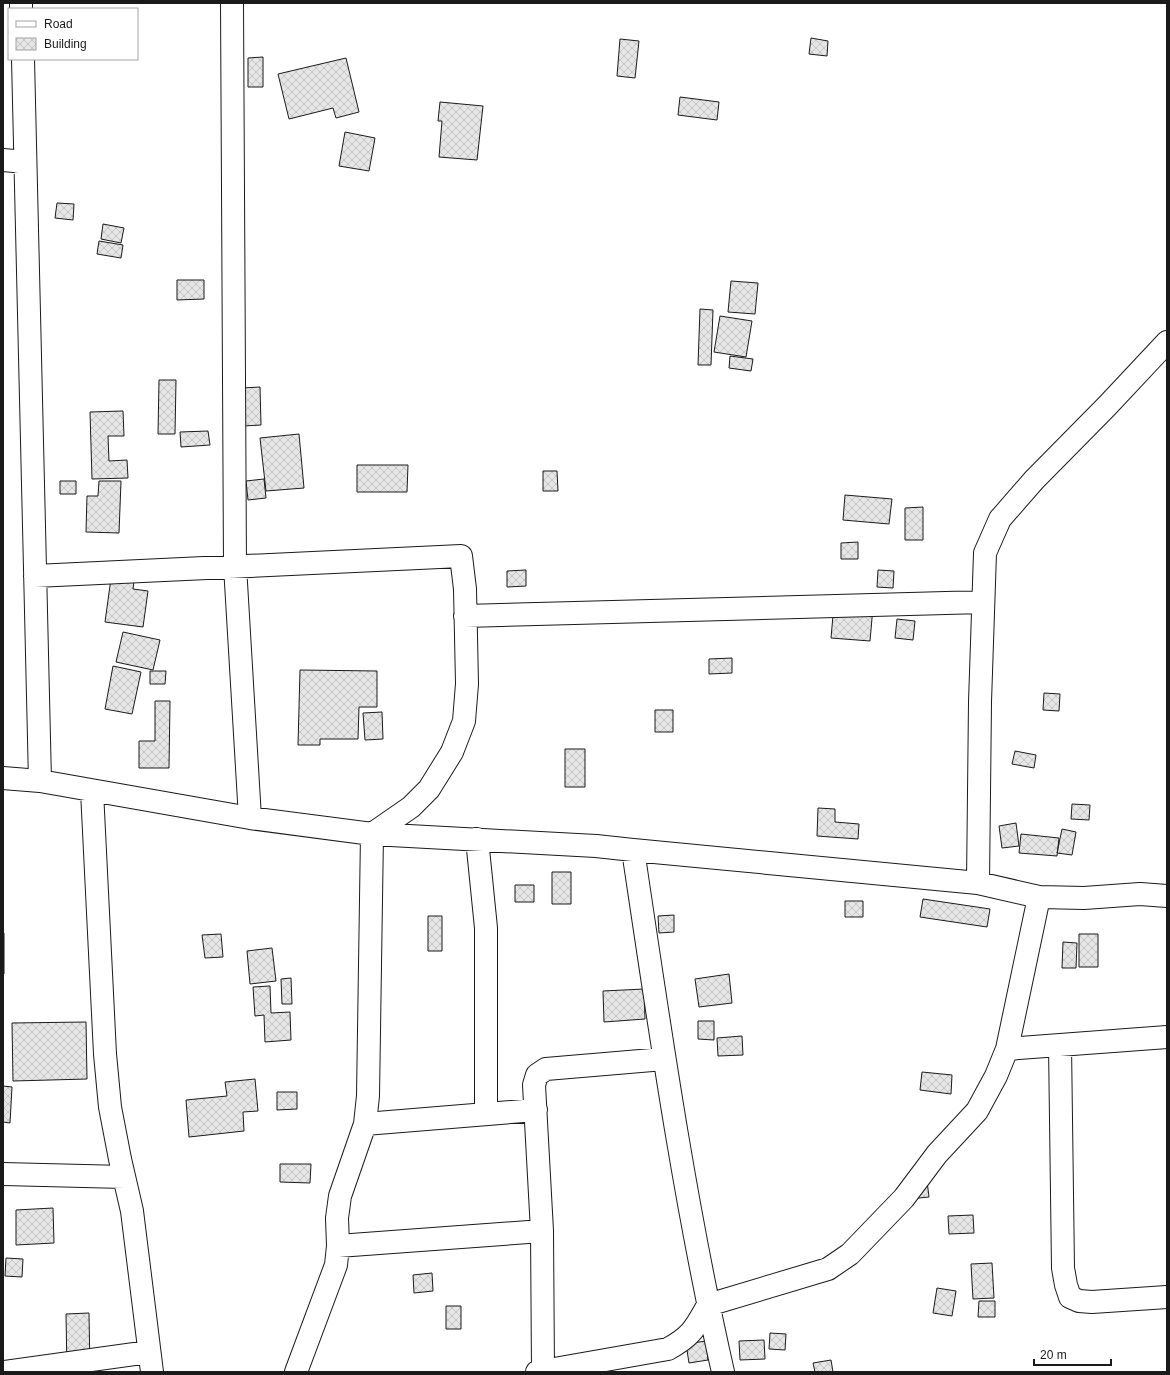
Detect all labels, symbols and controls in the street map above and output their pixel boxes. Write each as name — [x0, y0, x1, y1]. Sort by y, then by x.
legend — [8, 8, 138, 60]
text: Road — [44, 17, 73, 31]
text: Building — [44, 37, 87, 51]
scale bar — [1034, 1341, 1111, 1367]
text: 20 m — [1040, 1348, 1067, 1362]

